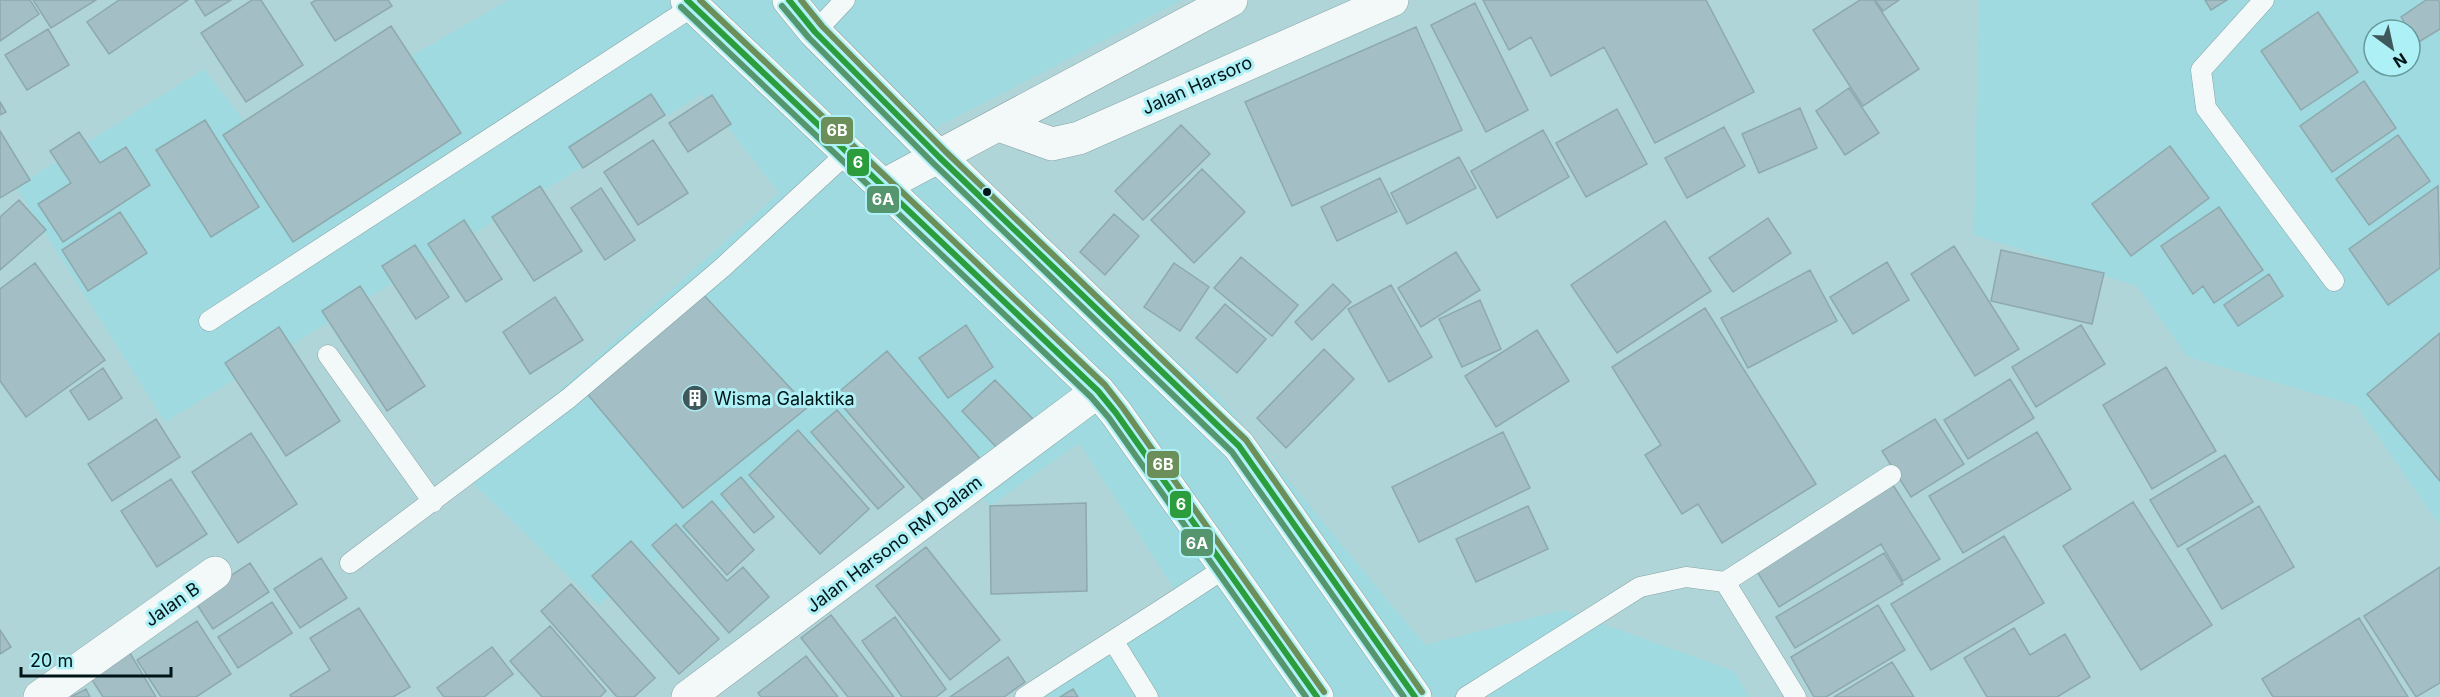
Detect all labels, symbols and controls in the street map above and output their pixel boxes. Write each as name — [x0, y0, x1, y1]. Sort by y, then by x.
north arrow — [2362, 18, 2422, 78]
text: N — [2390, 49, 2411, 72]
street label: Jalan Harsoro — [1139, 51, 1255, 119]
line badge: 6B — [820, 116, 854, 145]
text: 6B — [827, 120, 847, 140]
line badge: 6 — [846, 148, 870, 177]
text: 6 — [853, 152, 863, 172]
line badge: 6A — [866, 185, 900, 214]
unlabelled marker — [981, 186, 993, 198]
text: 6A — [872, 189, 894, 209]
building icon: Wisma Galaktika — [680, 383, 710, 413]
place label: Wisma Galaktika — [714, 388, 855, 409]
line badge: 6B — [1146, 450, 1180, 479]
text: 6B — [1153, 454, 1173, 474]
street label: Jalan Harsono RM Dalam — [802, 471, 986, 617]
line badge: 6 — [1169, 490, 1192, 519]
text: 6 — [1176, 494, 1186, 514]
line badge: 6A — [1180, 528, 1214, 557]
text: 6A — [1186, 533, 1208, 553]
street label: Jalan B — [140, 578, 204, 630]
scale bar — [21, 640, 171, 678]
text: 20 m — [30, 650, 73, 671]

